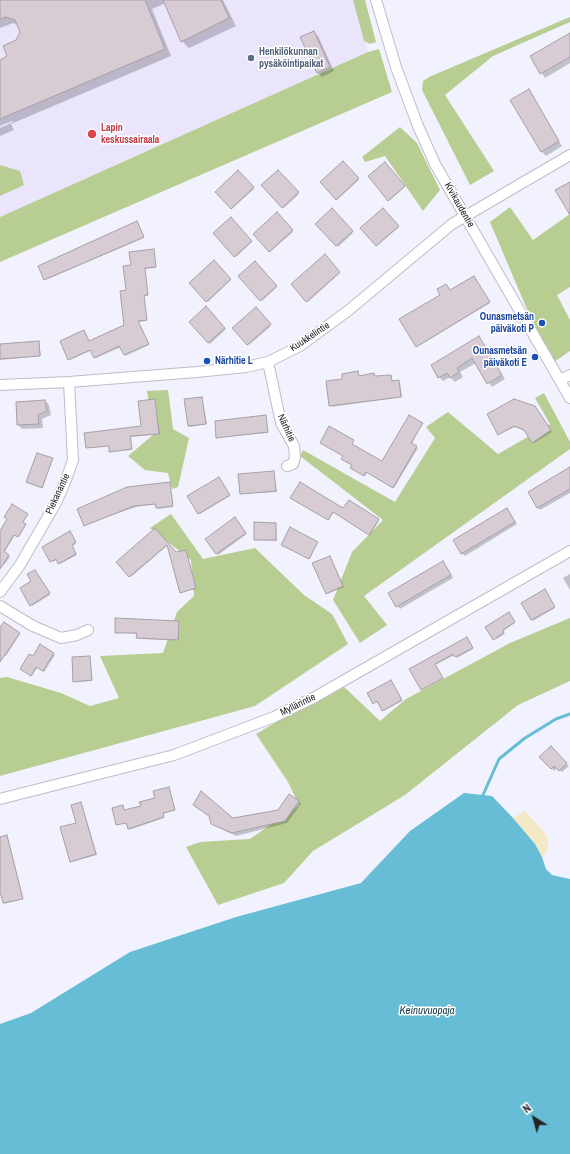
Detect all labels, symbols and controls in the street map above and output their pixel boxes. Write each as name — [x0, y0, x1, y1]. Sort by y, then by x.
place label: Henkilökunnan pysäköintipaikat — [259, 46, 323, 70]
marker: Henkilökunnan pysäköintipaikat — [246, 53, 256, 63]
place label: Lapin keskussairaala — [101, 122, 159, 146]
marker: Lapin keskussairaala — [86, 128, 98, 140]
street label: Kivikaudentie — [441, 180, 477, 230]
place label: Ounasmetsän päiväkoti P — [480, 311, 534, 334]
marker: Ounasmetsän päiväkoti P — [537, 318, 547, 328]
street label: Kuukkelintie — [288, 319, 332, 355]
place label: Ounasmetsän päiväkoti E — [473, 345, 527, 368]
marker: Ounasmetsän päiväkoti E — [530, 352, 540, 362]
place label: Närhitie L — [215, 355, 253, 367]
marker: Närhitie L — [202, 356, 212, 366]
street label: Närhitie — [274, 412, 298, 444]
street label: Piekanantie — [43, 472, 73, 516]
street label: Myllärintie — [278, 691, 318, 719]
water label: Keinuvuopaja — [399, 1004, 455, 1018]
north arrow — [514, 1098, 554, 1138]
text: N — [520, 1101, 534, 1116]

